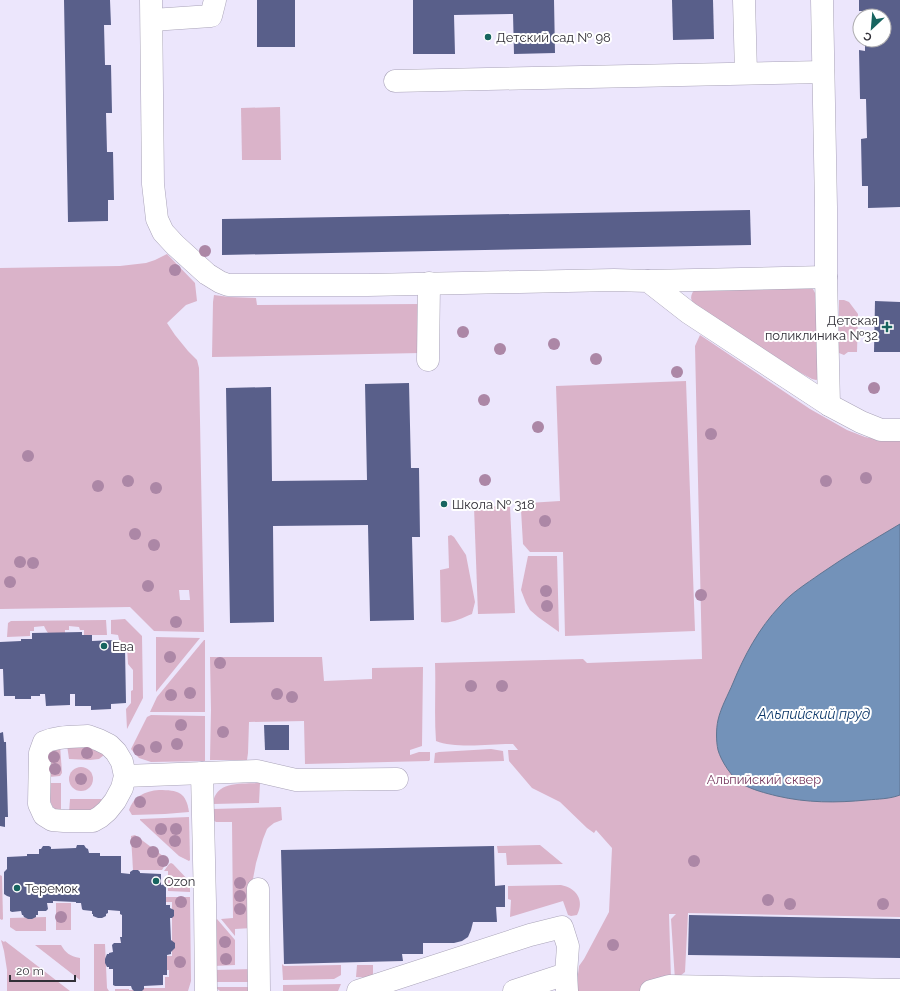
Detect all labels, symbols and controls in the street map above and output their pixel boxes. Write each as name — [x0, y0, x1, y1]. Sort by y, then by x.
north arrow — [852, 8, 892, 48]
text: С — [861, 29, 874, 44]
place label: Детский сад № 98 — [496, 30, 611, 45]
marker: Детский сад № 98 — [483, 32, 493, 42]
place label: Детская поликлиника №32 — [765, 313, 878, 343]
marker: Детская поликлиника №32 — [881, 321, 893, 333]
place label: Школа № 318 — [452, 497, 535, 512]
marker: Школа № 318 — [439, 499, 449, 509]
place label: Ева — [112, 639, 134, 654]
marker: Ева — [99, 641, 109, 651]
water label: Альпийский пруд — [757, 706, 871, 722]
park label: Альпийский сквер — [707, 772, 821, 787]
place label: Ozon — [164, 874, 195, 889]
marker: Ozon — [151, 876, 161, 886]
place label: Теремок — [25, 881, 79, 896]
marker: Теремок — [12, 883, 22, 893]
scale bar — [10, 957, 75, 983]
text: 20 m — [16, 964, 44, 978]

